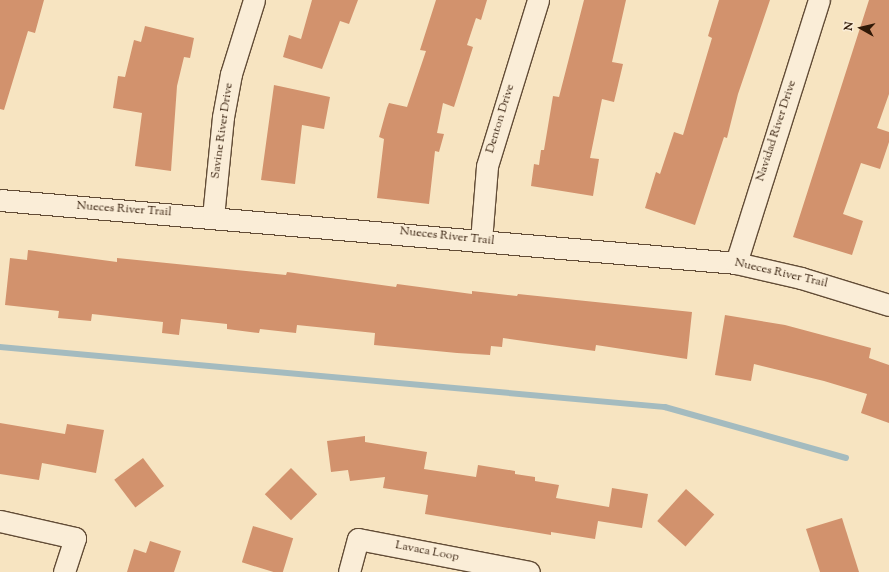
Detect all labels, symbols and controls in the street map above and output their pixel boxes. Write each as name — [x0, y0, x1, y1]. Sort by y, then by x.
north arrow — [841, 8, 881, 48]
text: N — [841, 21, 858, 32]
street label: Navidad River Drive — [754, 79, 800, 183]
street label: Savine River Drive — [209, 82, 237, 180]
street label: Denton Drive — [484, 83, 518, 155]
street label: Nueces River Trail — [76, 200, 172, 220]
street label: Nueces River Trail — [399, 225, 495, 249]
street label: Nueces River Trail — [733, 256, 829, 292]
street label: Lavaca Loop — [394, 539, 460, 565]

